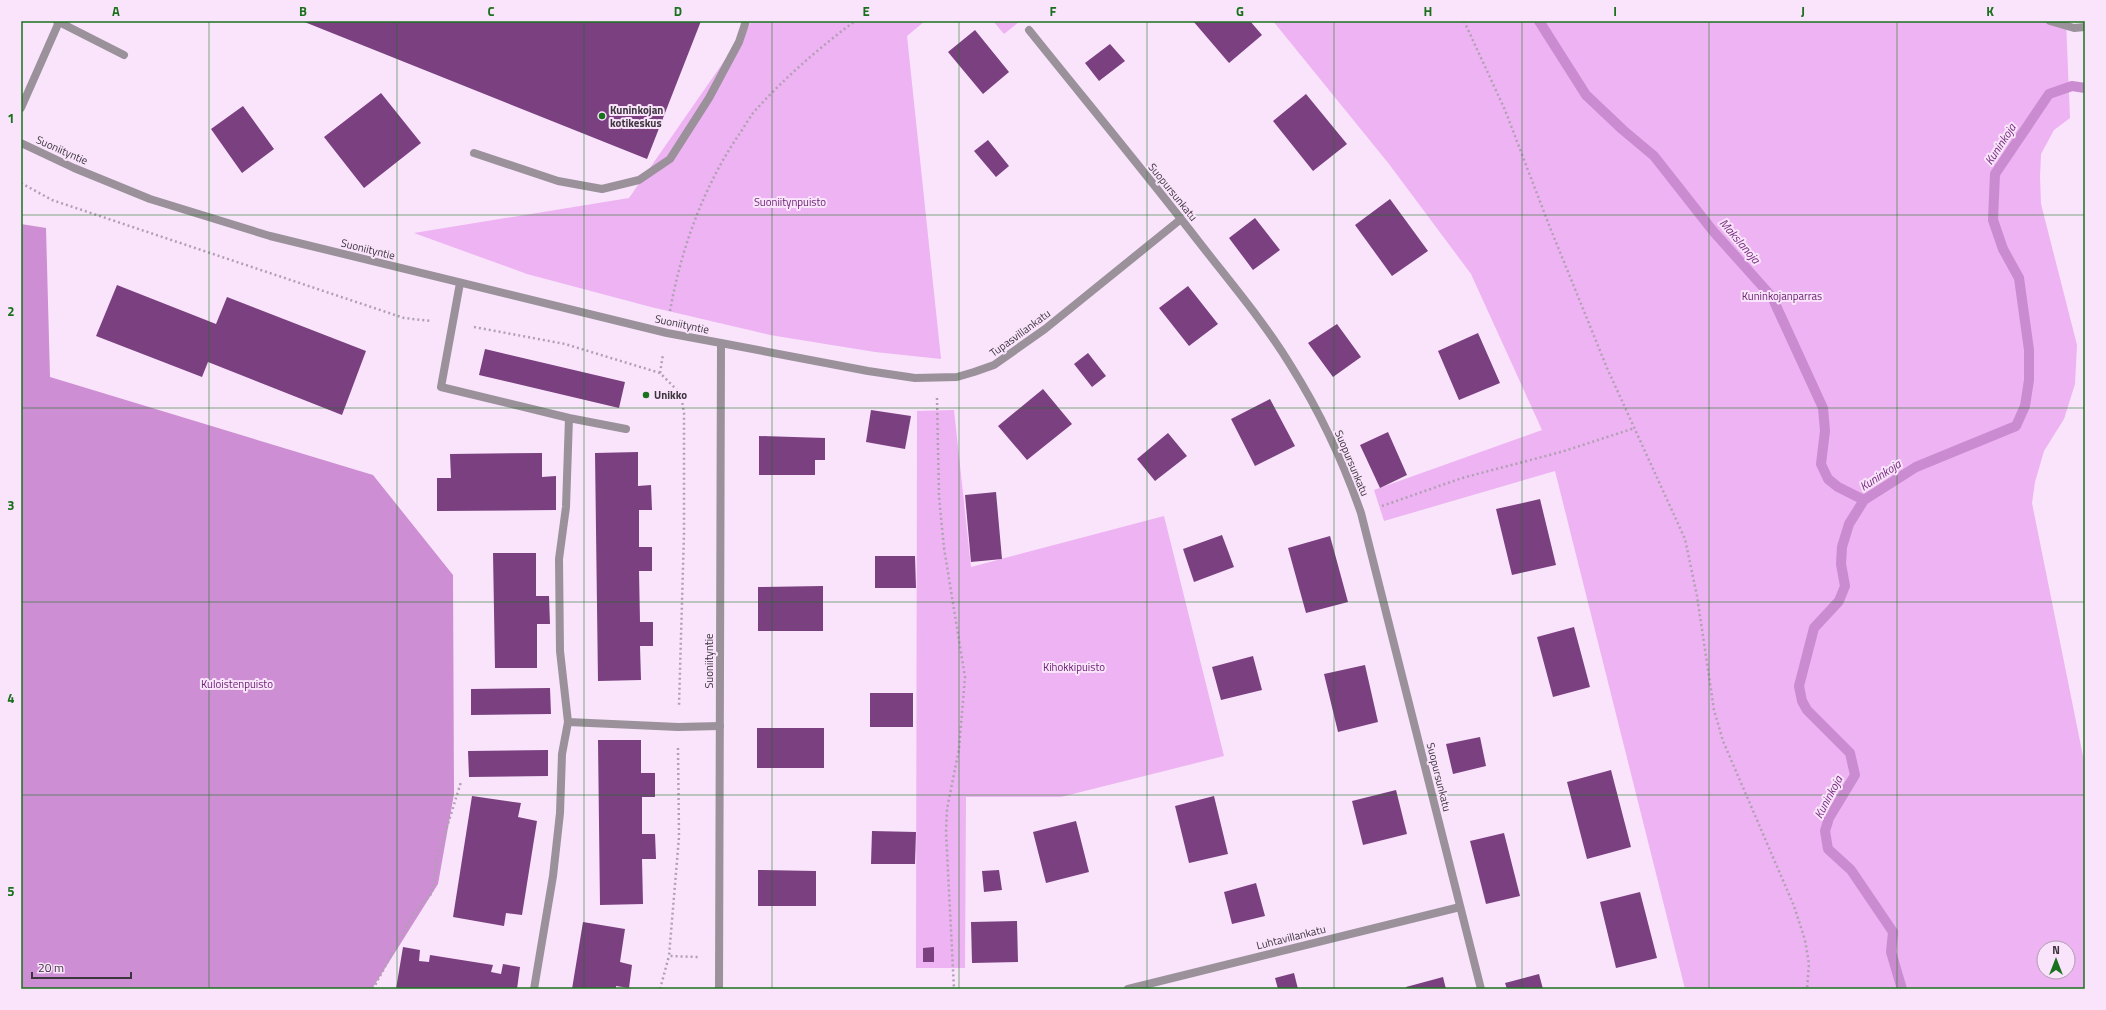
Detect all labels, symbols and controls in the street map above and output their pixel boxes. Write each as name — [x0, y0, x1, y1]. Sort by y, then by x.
text: A — [112, 1, 120, 21]
text: B — [299, 1, 307, 21]
text: C — [487, 1, 495, 21]
text: D — [674, 1, 682, 21]
text: E — [862, 1, 870, 21]
text: F — [1050, 1, 1057, 21]
text: G — [1236, 1, 1244, 21]
text: H — [1424, 1, 1432, 21]
text: I — [1613, 1, 1617, 21]
text: J — [1801, 1, 1805, 21]
text: K — [1986, 1, 1994, 21]
place label: Kuninkojan kotikeskus — [610, 102, 663, 131]
text: 1 — [7, 108, 15, 128]
marker: Kuninkojan kotikeskus — [597, 111, 607, 121]
water label: Kuninkoja — [1979, 119, 2021, 168]
street label: Suoniityntie — [34, 131, 91, 169]
street label: Suopursunkatu — [1145, 160, 1201, 224]
park label: Suoniitynpuisto — [754, 194, 826, 210]
water label: Makslanoja — [1715, 214, 1766, 269]
street label: Suoniityntie — [339, 235, 397, 264]
park label: Kuninkojanparras — [1742, 288, 1822, 304]
text: 2 — [7, 301, 15, 321]
street label: Tupasvillankatu — [986, 305, 1054, 361]
street label: Suoniityntie — [653, 310, 711, 338]
place label: Unikko — [654, 387, 687, 403]
marker: Unikko — [641, 390, 651, 400]
street label: Suopursunkatu — [1331, 427, 1373, 499]
water label: Kuninkoja — [1856, 454, 1905, 496]
text: 3 — [7, 495, 15, 515]
street label: Suoniityntie — [701, 633, 717, 689]
park label: Kihokkipuisto — [1043, 659, 1105, 675]
park label: Kuloistenpuisto — [201, 676, 273, 692]
text: 4 — [7, 688, 15, 708]
street label: Suopursunkatu — [1423, 741, 1455, 813]
water label: Kuninkoja — [1809, 771, 1848, 822]
text: 5 — [7, 881, 15, 901]
street label: Luhtavillankatu — [1255, 921, 1327, 953]
north arrow — [2036, 940, 2076, 980]
text: N — [2052, 942, 2060, 958]
scale bar — [32, 954, 131, 980]
text: 20 m — [38, 958, 64, 977]

